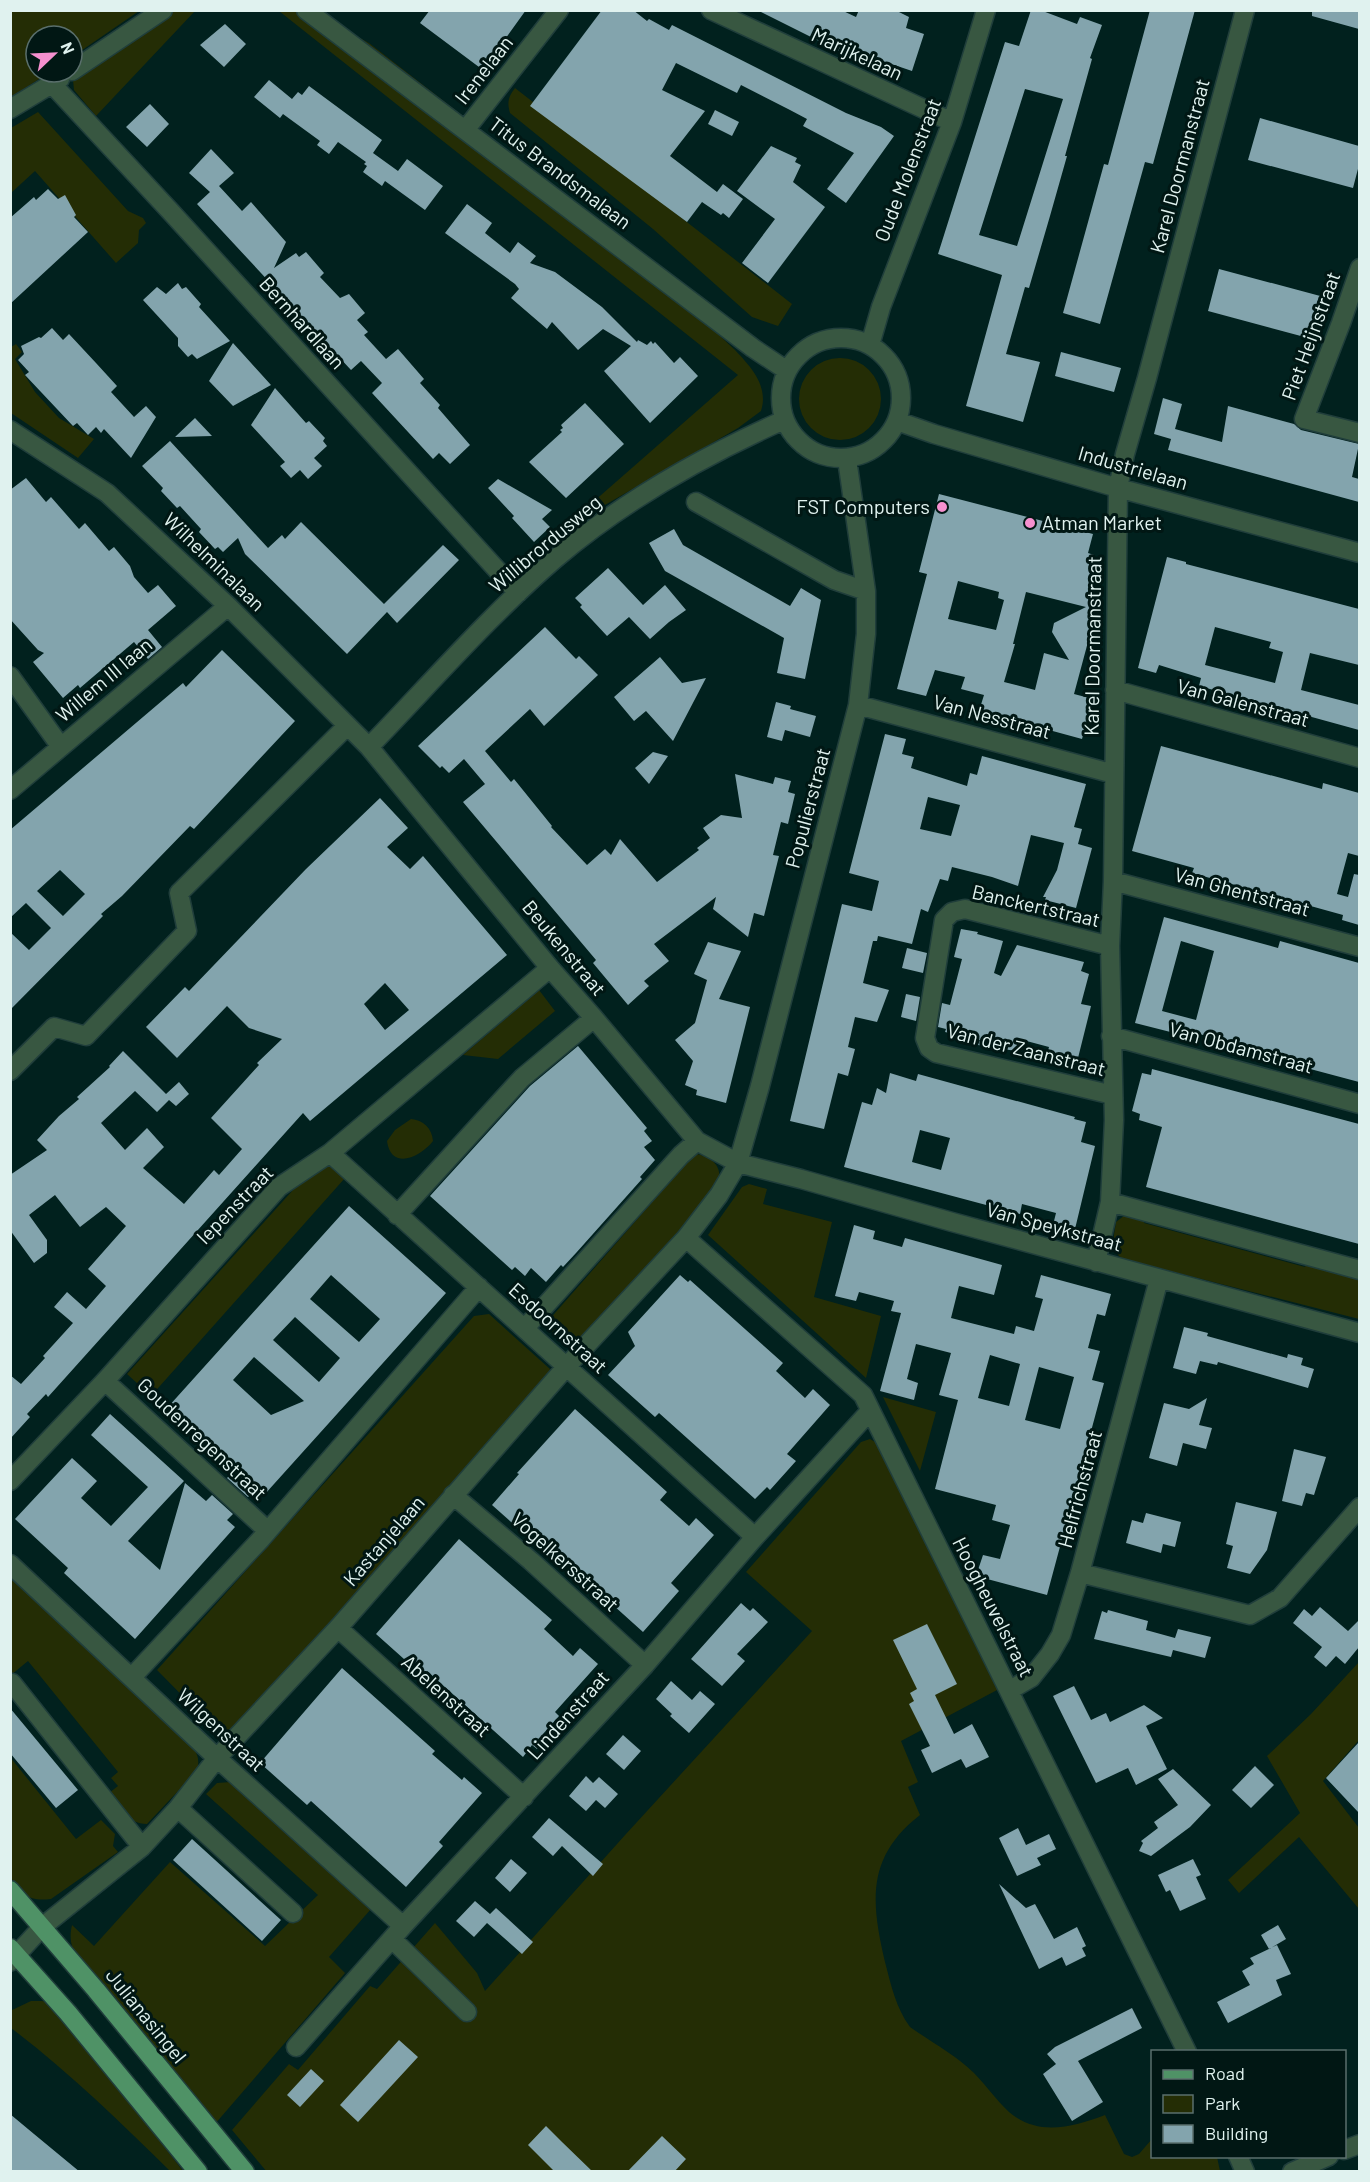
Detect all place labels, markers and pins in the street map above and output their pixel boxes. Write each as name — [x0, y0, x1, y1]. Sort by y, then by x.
place label: FST Computers — [796, 494, 930, 518]
marker: FST Computers — [935, 500, 949, 514]
place label: Atman Market — [1042, 510, 1162, 534]
marker: Atman Market — [1023, 516, 1037, 530]

